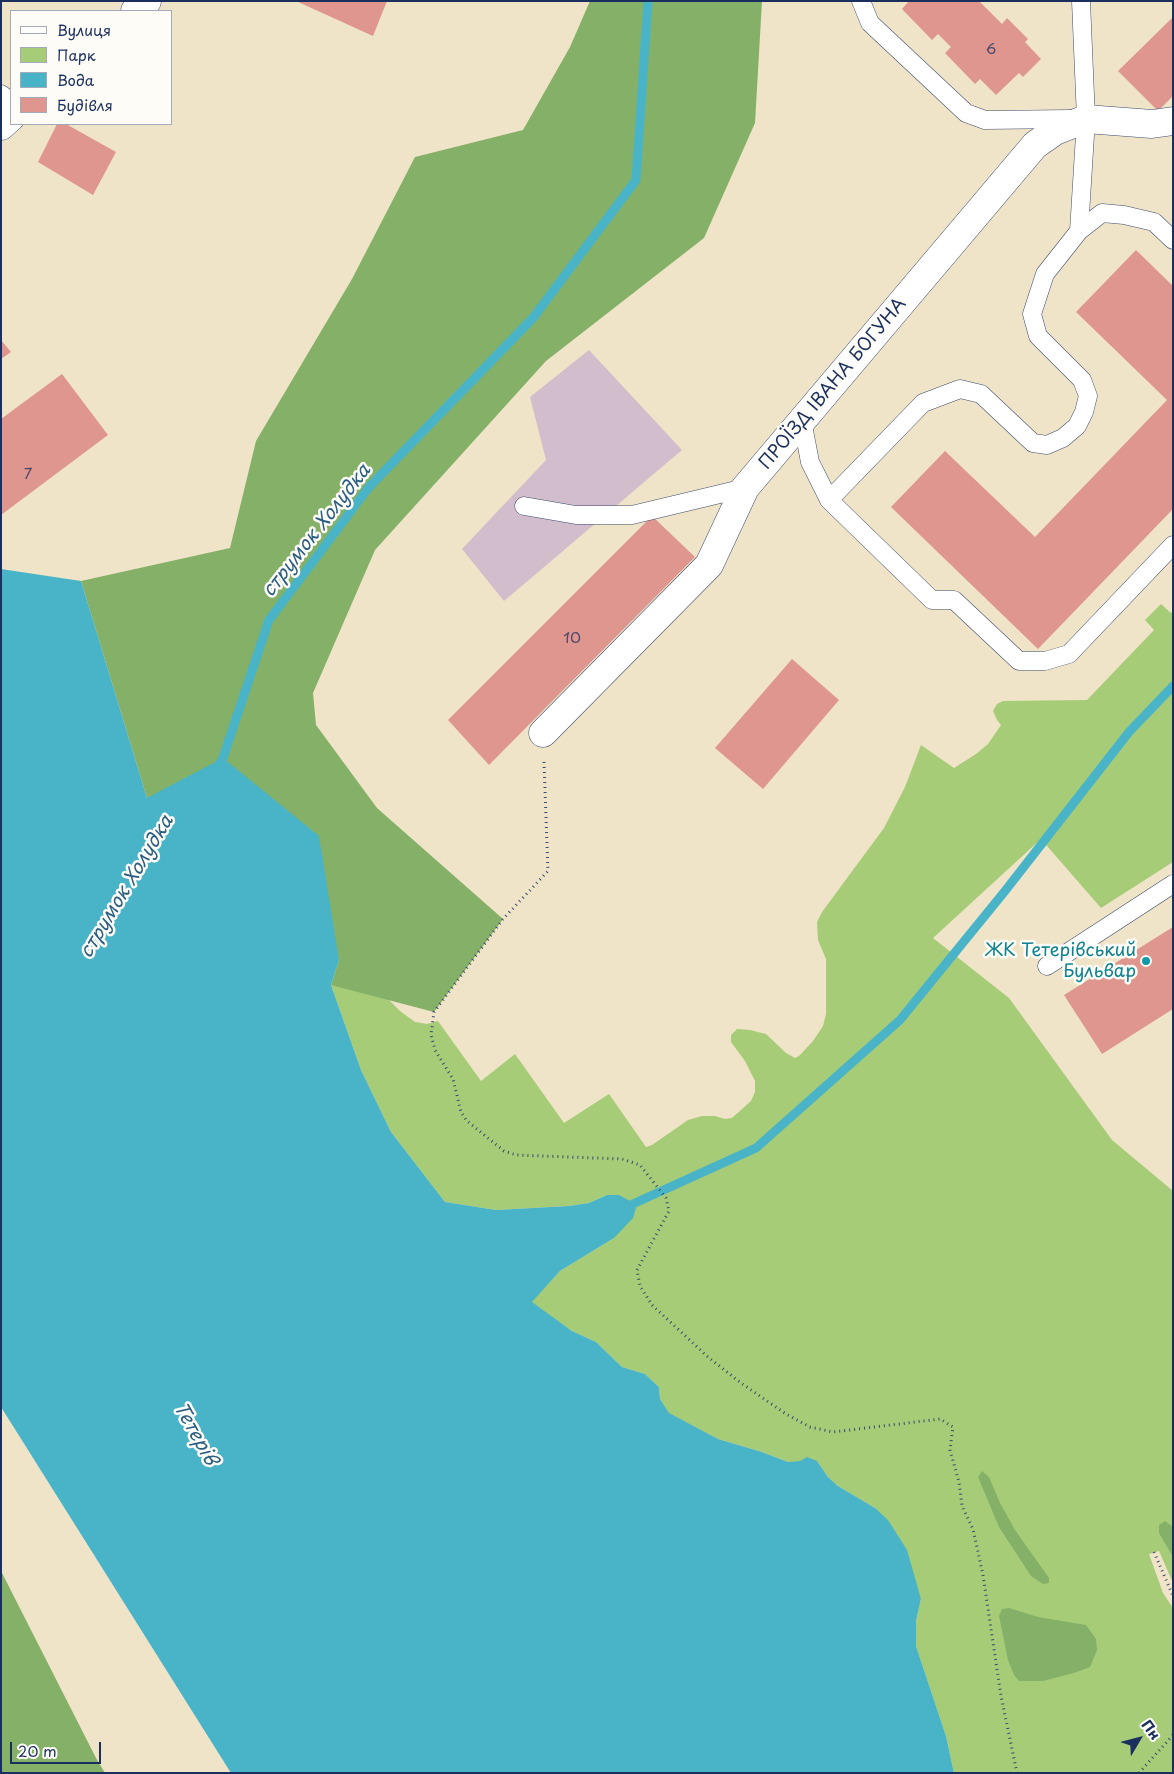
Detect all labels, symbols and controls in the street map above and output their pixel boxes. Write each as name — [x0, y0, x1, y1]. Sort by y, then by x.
legend — [10, 10, 172, 125]
text: Вулиця — [57, 18, 111, 41]
house number: 6 — [986, 41, 996, 59]
text: Парк — [57, 43, 96, 66]
text: Вода — [57, 68, 94, 91]
text: Будівля — [57, 93, 113, 116]
street label: ПРОЇЗД ІВАНА БОГУНА — [755, 294, 911, 474]
water label: струмок Холудка — [258, 460, 376, 602]
house number: 7 — [24, 466, 32, 484]
house number: 10 — [563, 630, 581, 648]
water label: струмок Холудка — [75, 812, 179, 962]
place label: ЖК Тетерівський Бульвар — [985, 940, 1136, 982]
marker: ЖК Тетерівський Бульвар — [1140, 955, 1152, 967]
water label: Тетерів — [168, 1399, 222, 1469]
north arrow — [1114, 1714, 1164, 1764]
text: Пн — [1137, 1715, 1166, 1744]
scale bar — [12, 1732, 104, 1764]
text: 20 m — [18, 1739, 57, 1762]

